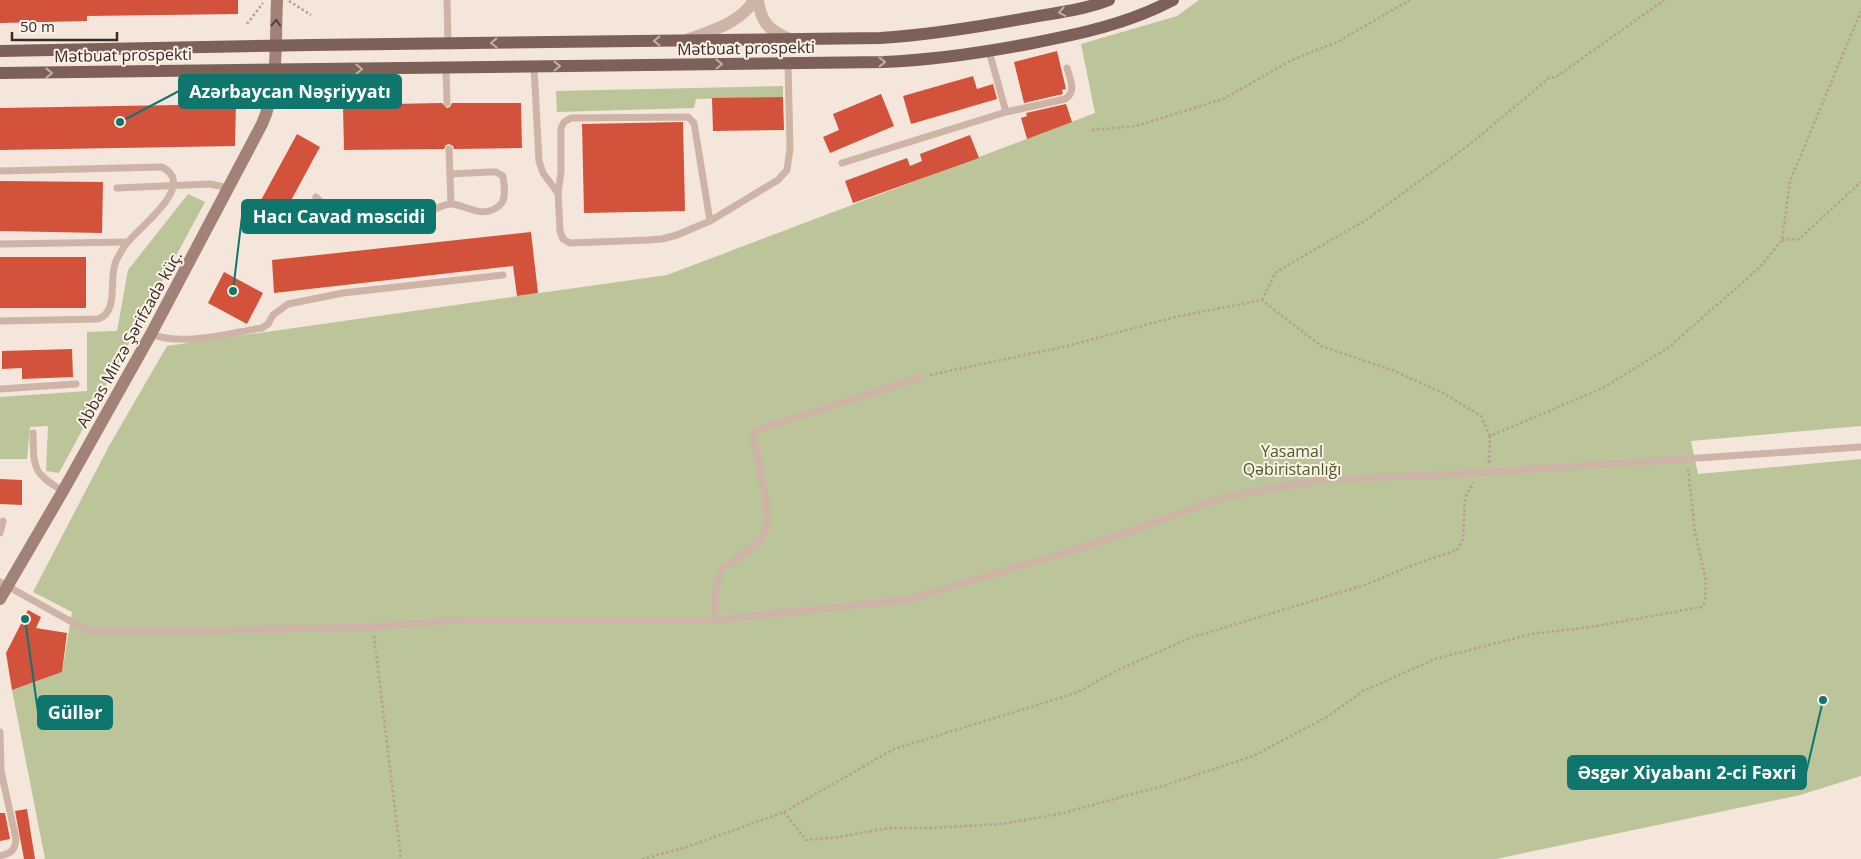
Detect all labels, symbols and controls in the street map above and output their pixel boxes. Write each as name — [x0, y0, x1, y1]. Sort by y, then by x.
one-way arrow — [1058, 6, 1066, 16]
scale bar — [12, 10, 118, 42]
text: 50 m — [20, 16, 55, 36]
one-way arrow — [270, 18, 281, 26]
one-way arrow — [652, 36, 660, 46]
street label: Mətbuat prospekti — [677, 36, 815, 60]
one-way arrow — [490, 38, 498, 48]
street label: Mətbuat prospekti — [54, 43, 192, 67]
one-way arrow — [878, 57, 886, 67]
one-way arrow — [716, 59, 723, 69]
one-way arrow — [553, 61, 561, 72]
one-way arrow — [356, 64, 364, 74]
one-way arrow — [45, 68, 53, 78]
callout: Azərbaycan Nəşriyyatı — [179, 75, 401, 108]
text: Azərbaycan Nəşriyyatı — [189, 79, 391, 103]
callout: Hacı Cavad məscidi — [242, 200, 435, 233]
text: Hacı Cavad məscidi — [253, 204, 425, 228]
street label: Abbas Mirzə Şərifzadə küç. — [71, 247, 187, 431]
park label: Yasamal Qəbiristanlığı — [1243, 440, 1341, 480]
callout: Güllər — [38, 696, 112, 729]
text: Güllər — [48, 700, 102, 724]
callout: Əsgər Xiyabanı 2-ci Fəxri — [1568, 756, 1806, 789]
text: Əsgər Xiyabanı 2-ci Fəxri — [1578, 760, 1796, 784]

